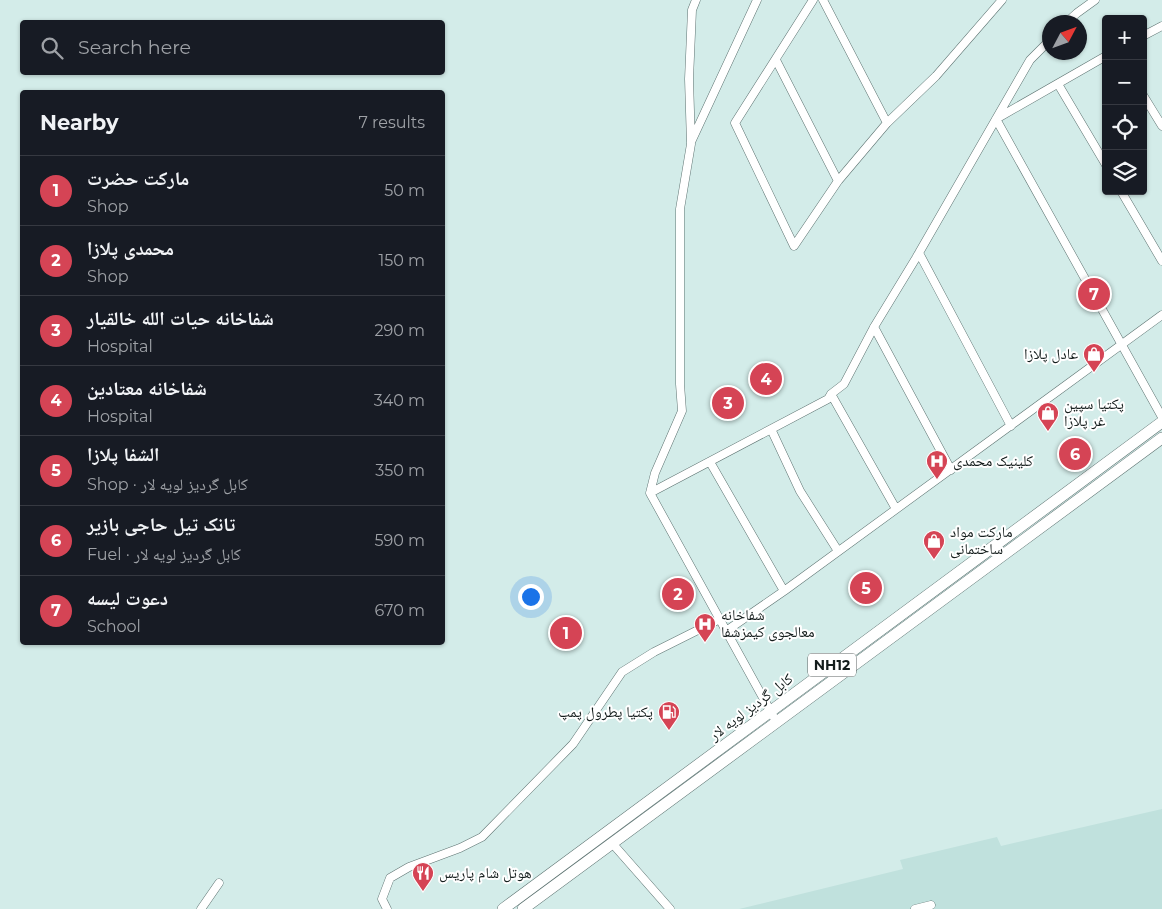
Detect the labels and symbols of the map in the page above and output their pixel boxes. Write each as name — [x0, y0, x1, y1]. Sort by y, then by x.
north arrow — [1042, 15, 1087, 60]
pin: 7 — [1078, 275, 1110, 313]
shop icon: عادل پلازا — [1082, 342, 1106, 373]
place label: عادل پلازا — [1024, 344, 1078, 364]
pin: 4 — [750, 360, 782, 398]
pin: 3 — [712, 384, 744, 422]
place label: پکتیا سپین غر پلازا — [1064, 394, 1124, 430]
shop icon: پکتیا سپین غر پلازا — [1036, 401, 1060, 432]
pin: 6 — [1059, 435, 1091, 473]
hospital icon: کلینیک محمدی — [925, 449, 949, 480]
place label: کلینیک محمدی — [953, 451, 1033, 471]
place label: مارکت مواد ساختمانی — [950, 522, 1013, 559]
shop icon: مارکت مواد ساختمانی — [922, 529, 946, 560]
pin: 5 — [850, 569, 882, 607]
pin: 2 — [662, 575, 694, 613]
your location — [518, 584, 544, 610]
place label: شفاخانه معالجوی کیمزشفا — [721, 605, 815, 642]
hospital icon: شفاخانه معالجوی کیمزشفا — [693, 612, 717, 643]
pin: 1 — [550, 614, 582, 652]
road number: NH12 — [808, 654, 856, 676]
street label: کابل گردیز لویه لار — [704, 669, 797, 746]
fuel station icon: پکتیا پطرول پمپ — [657, 700, 681, 731]
place label: پکتیا پطرول پمپ — [558, 702, 653, 722]
restaurant icon: هوتل شام پاریس — [411, 861, 435, 892]
place label: هوتل شام پاریس — [439, 863, 532, 883]

